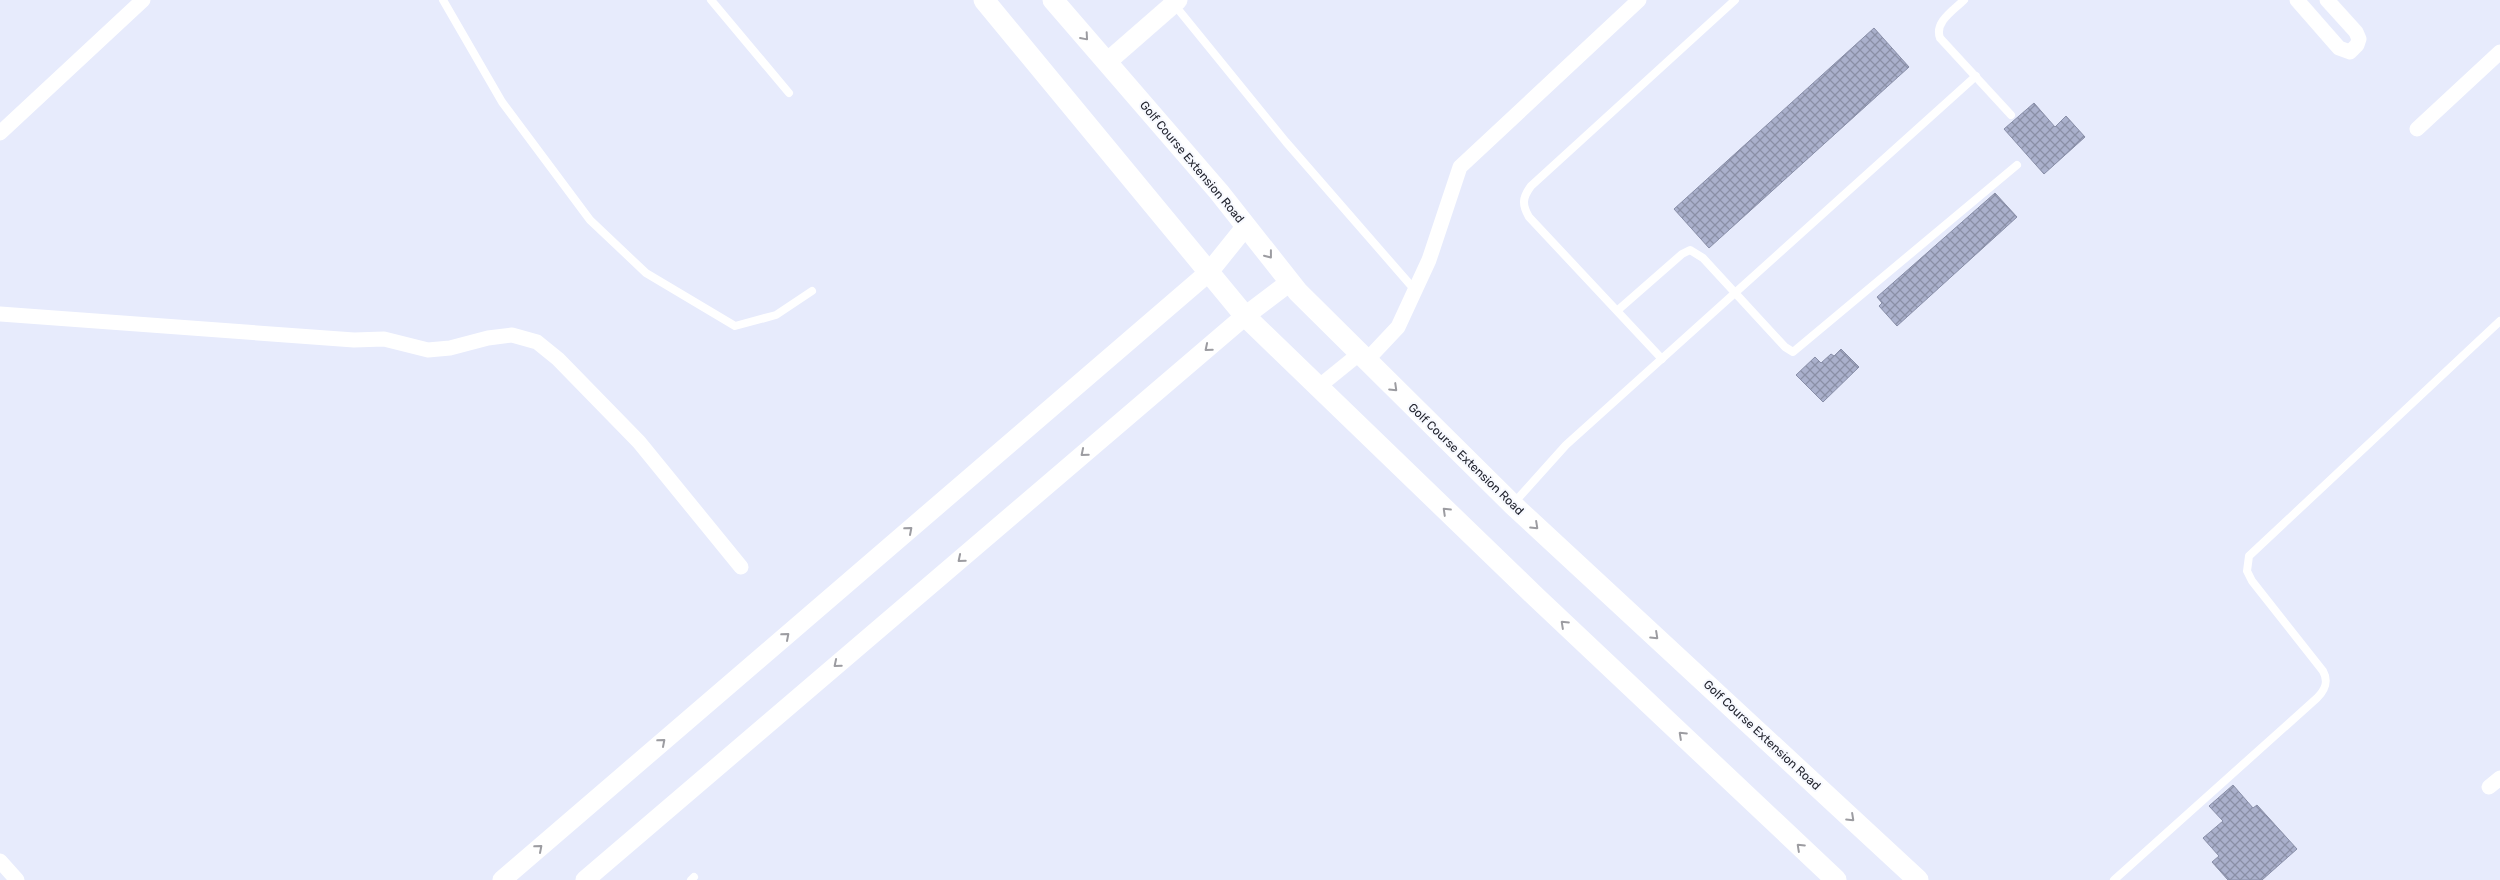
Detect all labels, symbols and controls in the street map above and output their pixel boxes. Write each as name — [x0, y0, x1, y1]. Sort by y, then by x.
one-way arrow — [1080, 31, 1088, 40]
street label: Golf Course Extension Road — [1137, 98, 1247, 226]
one-way arrow — [1263, 249, 1271, 258]
one-way arrow — [1205, 342, 1214, 351]
one-way arrow — [1388, 382, 1397, 391]
street label: Golf Course Extension Road — [1405, 400, 1527, 518]
one-way arrow — [1081, 448, 1090, 457]
one-way arrow — [1443, 508, 1452, 517]
one-way arrow — [1530, 520, 1539, 529]
one-way arrow — [903, 527, 912, 536]
one-way arrow — [958, 553, 967, 562]
one-way arrow — [1561, 621, 1570, 630]
one-way arrow — [1649, 630, 1658, 639]
one-way arrow — [780, 633, 789, 642]
one-way arrow — [834, 659, 843, 668]
street label: Golf Course Extension Road — [1701, 677, 1823, 793]
one-way arrow — [1679, 732, 1688, 741]
one-way arrow — [657, 739, 666, 748]
one-way arrow — [1845, 812, 1854, 821]
one-way arrow — [1797, 844, 1806, 853]
one-way arrow — [534, 845, 543, 854]

